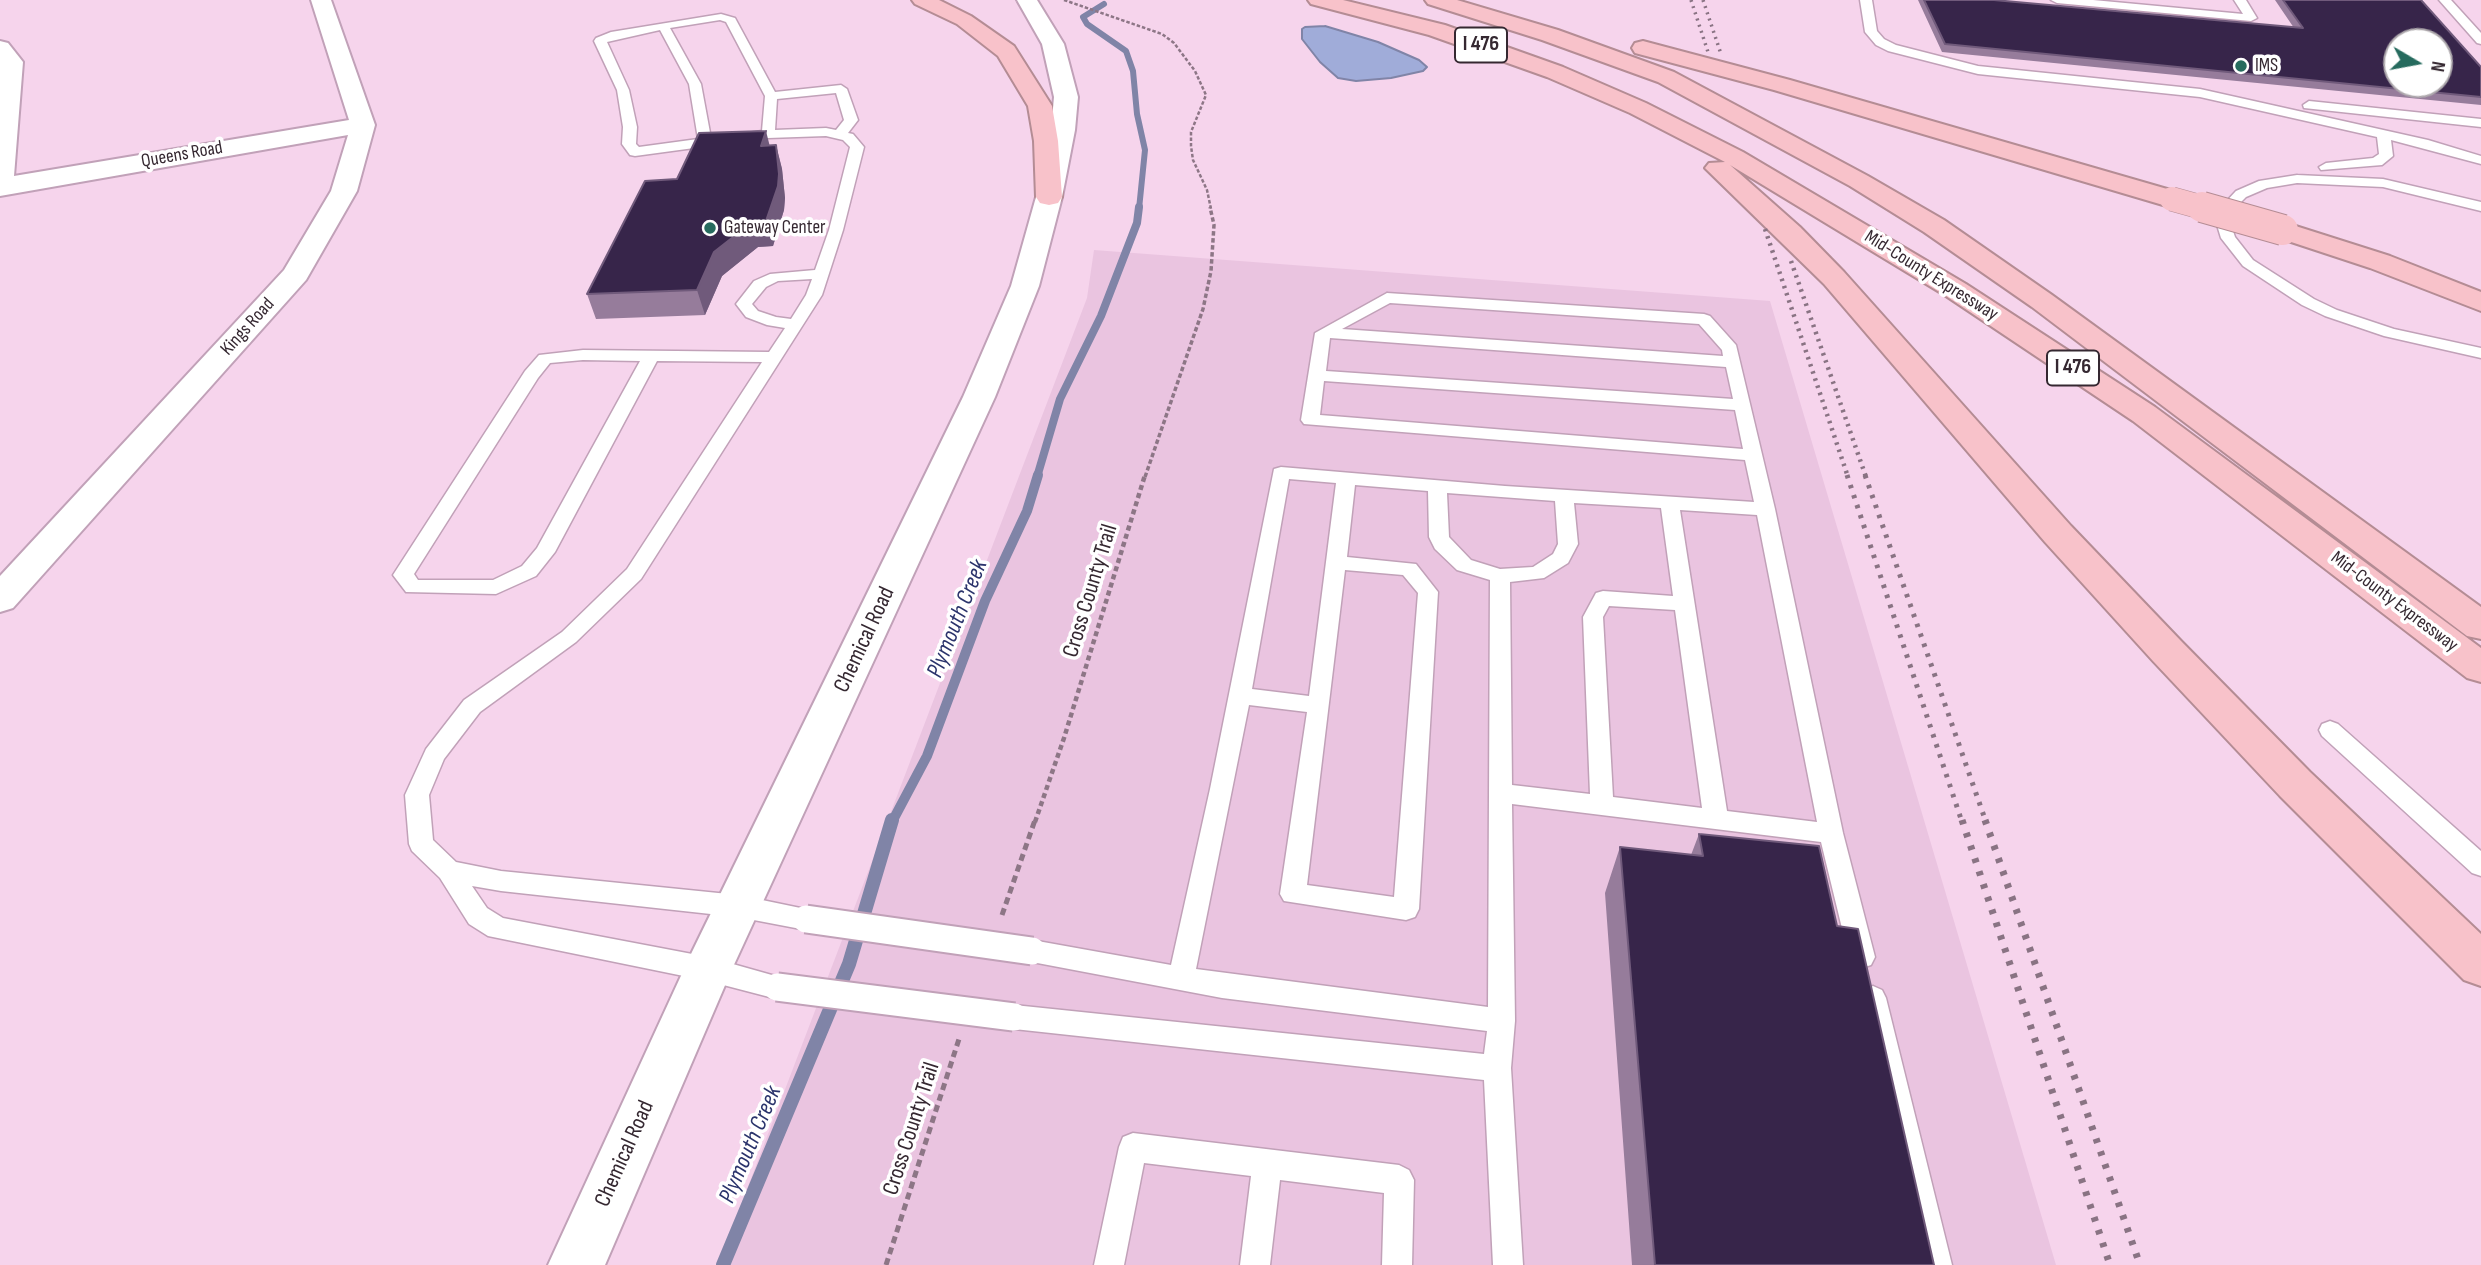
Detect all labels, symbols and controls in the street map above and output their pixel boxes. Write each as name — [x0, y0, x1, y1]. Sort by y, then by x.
road number: I 476 — [1455, 28, 1507, 62]
north arrow — [2383, 28, 2453, 98]
place label: IMS — [2255, 55, 2278, 77]
marker: IMS — [2233, 58, 2249, 74]
text: N — [2425, 59, 2449, 73]
street label: Queens Road — [140, 137, 224, 173]
place label: Gateway Center — [724, 217, 826, 239]
marker: Gateway Center — [702, 220, 718, 236]
street label: Mid-County Expressway — [1860, 226, 2002, 326]
street label: Kings Road — [216, 294, 280, 360]
road number: I 476 — [2047, 350, 2099, 386]
street label: Cross County Trail — [1058, 521, 1124, 661]
street label: Mid-County Expressway — [2326, 547, 2462, 657]
water label: Plymouth Creek — [921, 556, 995, 682]
street label: Chemical Road — [829, 583, 901, 697]
street label: Cross County Trail — [878, 1059, 946, 1199]
water label: Plymouth Creek — [713, 1082, 789, 1208]
street label: Chemical Road — [589, 1097, 661, 1211]

